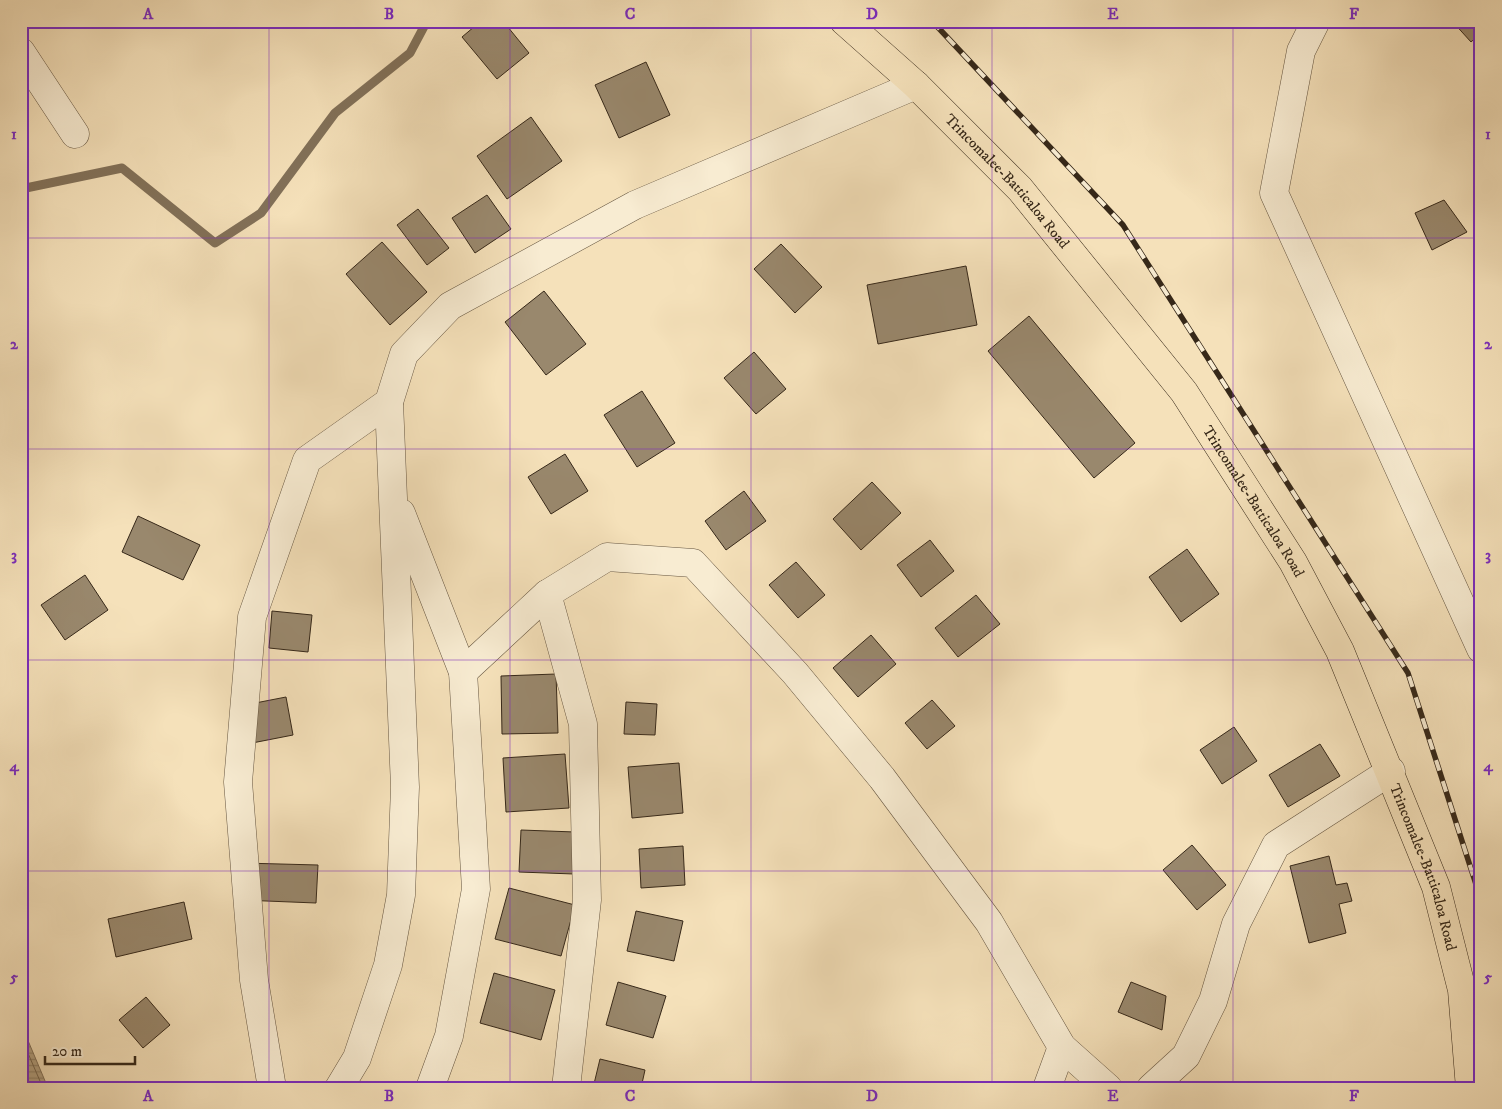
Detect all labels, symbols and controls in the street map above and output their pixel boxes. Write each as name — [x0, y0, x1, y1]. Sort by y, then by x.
text: A — [142, 4, 154, 24]
text: B — [384, 4, 394, 24]
text: C — [625, 4, 635, 24]
text: D — [866, 4, 878, 24]
text: E — [1107, 4, 1119, 24]
text: F — [1349, 4, 1359, 24]
street label: Trincomalee-Batticaloa Road — [940, 110, 1074, 253]
text: 1 — [11, 124, 17, 144]
text: 1 — [1485, 124, 1491, 144]
text: 2 — [10, 334, 19, 354]
text: 2 — [1484, 334, 1493, 354]
street label: Trincomalee-Batticaloa Road — [1198, 422, 1309, 581]
text: 3 — [11, 545, 17, 565]
text: 3 — [1485, 545, 1491, 565]
text: 4 — [8, 756, 19, 776]
text: 4 — [1482, 756, 1493, 776]
street label: Trincomalee-Batticaloa Road — [1385, 781, 1461, 953]
text: 5 — [9, 967, 18, 987]
text: 5 — [1483, 967, 1492, 987]
scale bar — [45, 1034, 135, 1066]
text: 20 m — [52, 1042, 82, 1061]
text: A — [142, 1086, 154, 1106]
text: B — [384, 1086, 394, 1106]
text: C — [625, 1086, 635, 1106]
text: D — [866, 1086, 878, 1106]
text: E — [1107, 1086, 1119, 1106]
text: F — [1349, 1086, 1359, 1106]

